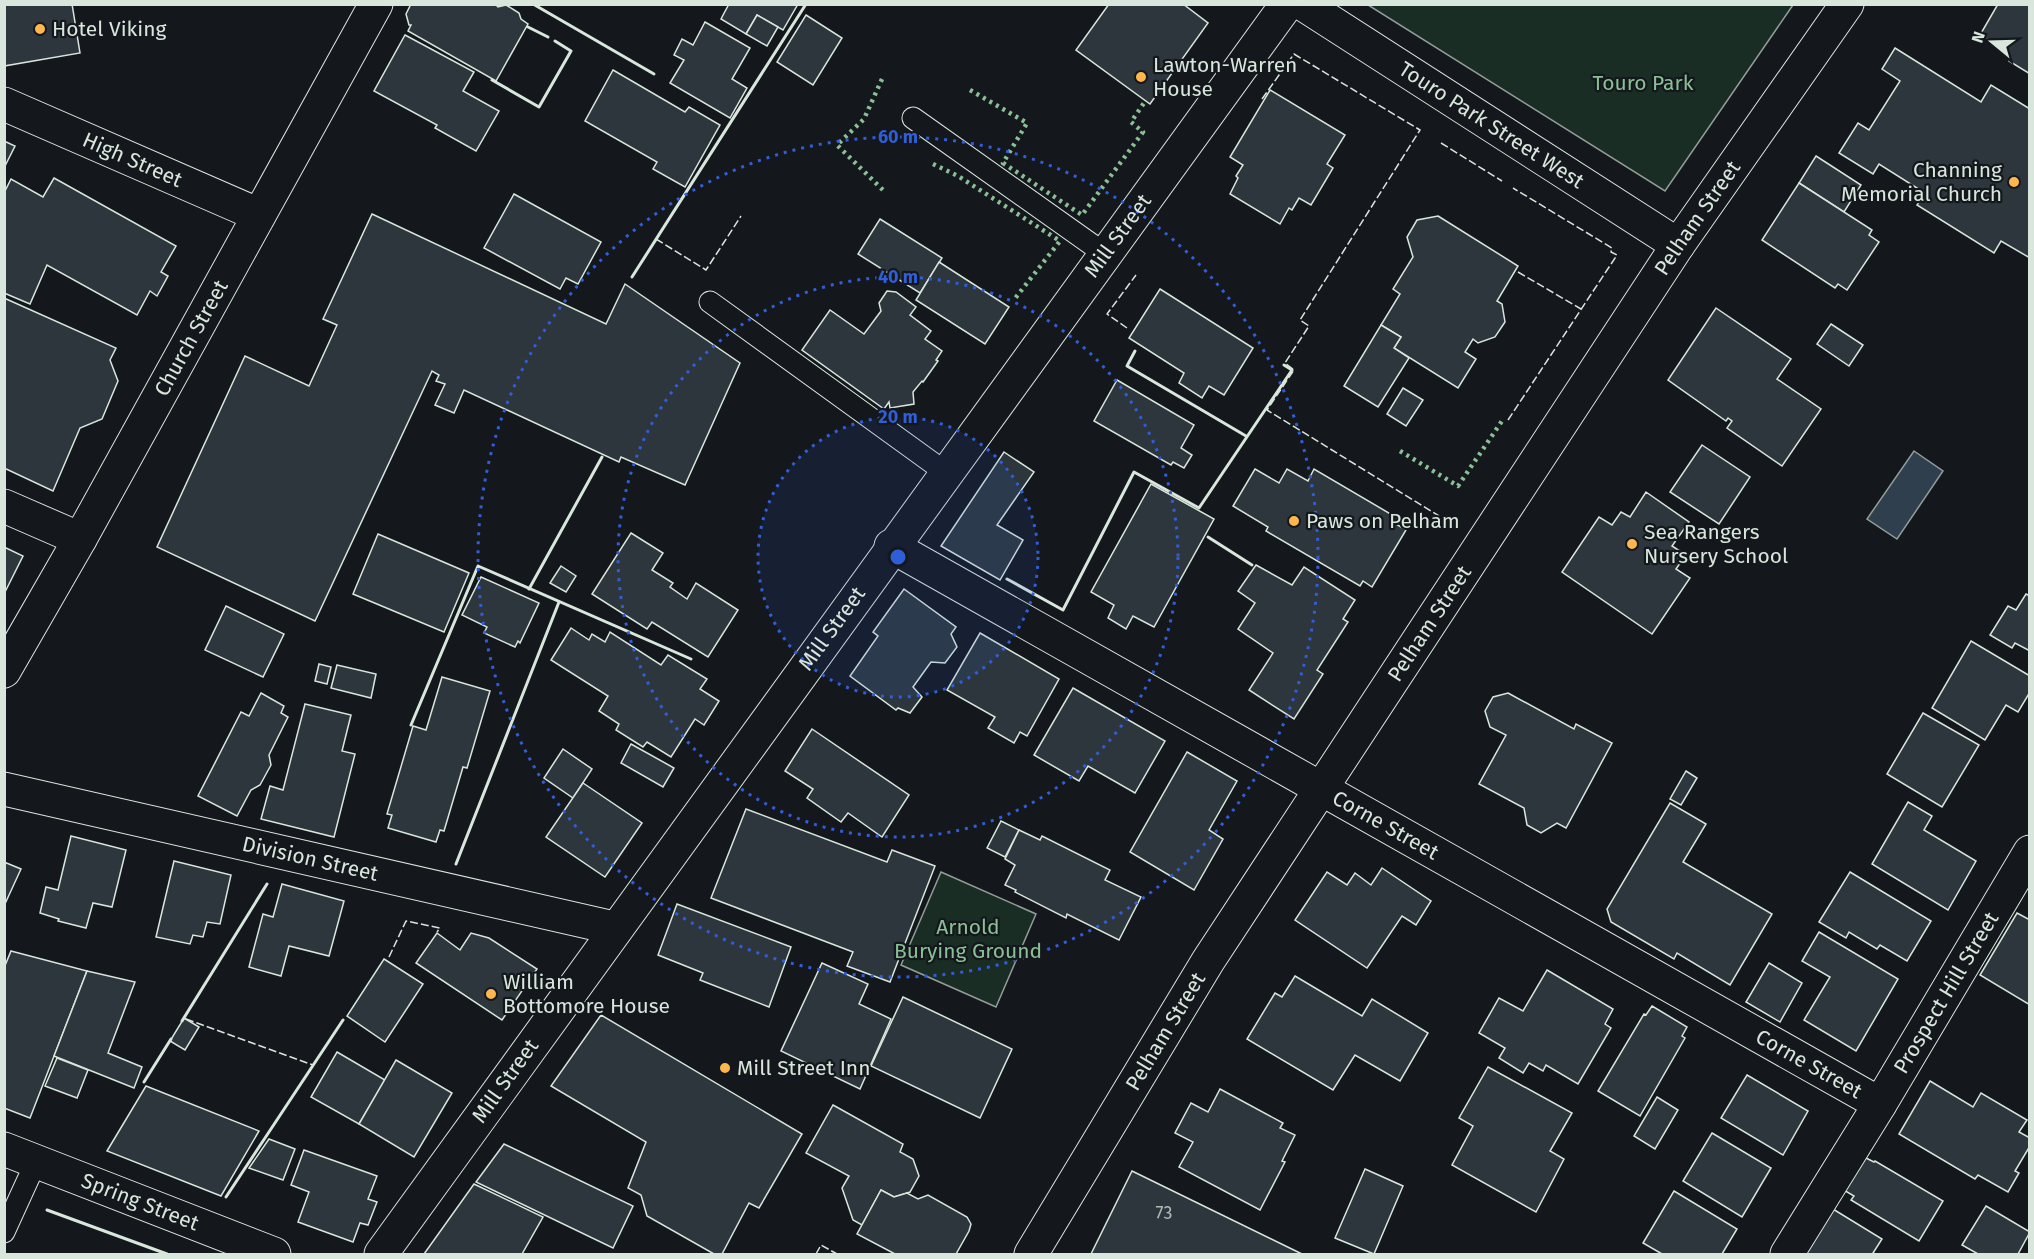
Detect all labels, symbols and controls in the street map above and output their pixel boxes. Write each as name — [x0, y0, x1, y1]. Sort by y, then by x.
north arrow — [1962, 12, 2022, 72]
place label: Hotel Viking — [52, 16, 167, 42]
marker: Hotel Viking — [33, 22, 47, 36]
text: N — [1968, 29, 1989, 45]
place label: Lawton-Warren House — [1153, 52, 1297, 102]
street label: Touro Park Street West — [1394, 56, 1589, 194]
marker: Lawton-Warren House — [1134, 70, 1148, 84]
park label: Touro Park — [1593, 70, 1694, 96]
text: 60 m — [878, 126, 918, 148]
street label: High Street — [79, 127, 187, 193]
street label: Pelham Street — [1649, 155, 1746, 280]
place label: Channing Memorial Church — [1841, 157, 2002, 207]
marker: Channing Memorial Church — [2007, 175, 2021, 189]
street label: Mill Street — [1079, 188, 1157, 283]
text: 40 m — [878, 266, 918, 288]
street label: Church Street — [149, 275, 234, 401]
text: 20 m — [878, 406, 918, 428]
place label: Paws on Pelham — [1306, 508, 1460, 534]
marker: Paws on Pelham — [1287, 514, 1301, 528]
place label: Sea Rangers Nursery School — [1644, 519, 1788, 569]
marker: Sea Rangers Nursery School — [1625, 537, 1639, 551]
centre of rings — [888, 547, 908, 567]
street label: Pelham Street — [1382, 560, 1477, 686]
street label: Mill Street — [793, 581, 871, 676]
street label: Corne Street — [1328, 785, 1444, 866]
street label: Division Street — [240, 831, 381, 887]
street label: Prospect Hill Street — [1888, 907, 2005, 1078]
park label: Arnold Burying Ground — [894, 914, 1042, 964]
street label: Pelham Street — [1120, 967, 1211, 1095]
place label: William Bottomore House — [503, 969, 670, 1019]
marker: William Bottomore House — [484, 987, 498, 1001]
street label: Corne Street — [1751, 1024, 1867, 1104]
street label: Mill Street — [466, 1034, 544, 1128]
place label: Mill Street Inn — [737, 1055, 870, 1081]
marker: Mill Street Inn — [718, 1061, 732, 1075]
street label: Spring Street — [78, 1167, 203, 1237]
house number: 73 — [1156, 1202, 1172, 1224]

